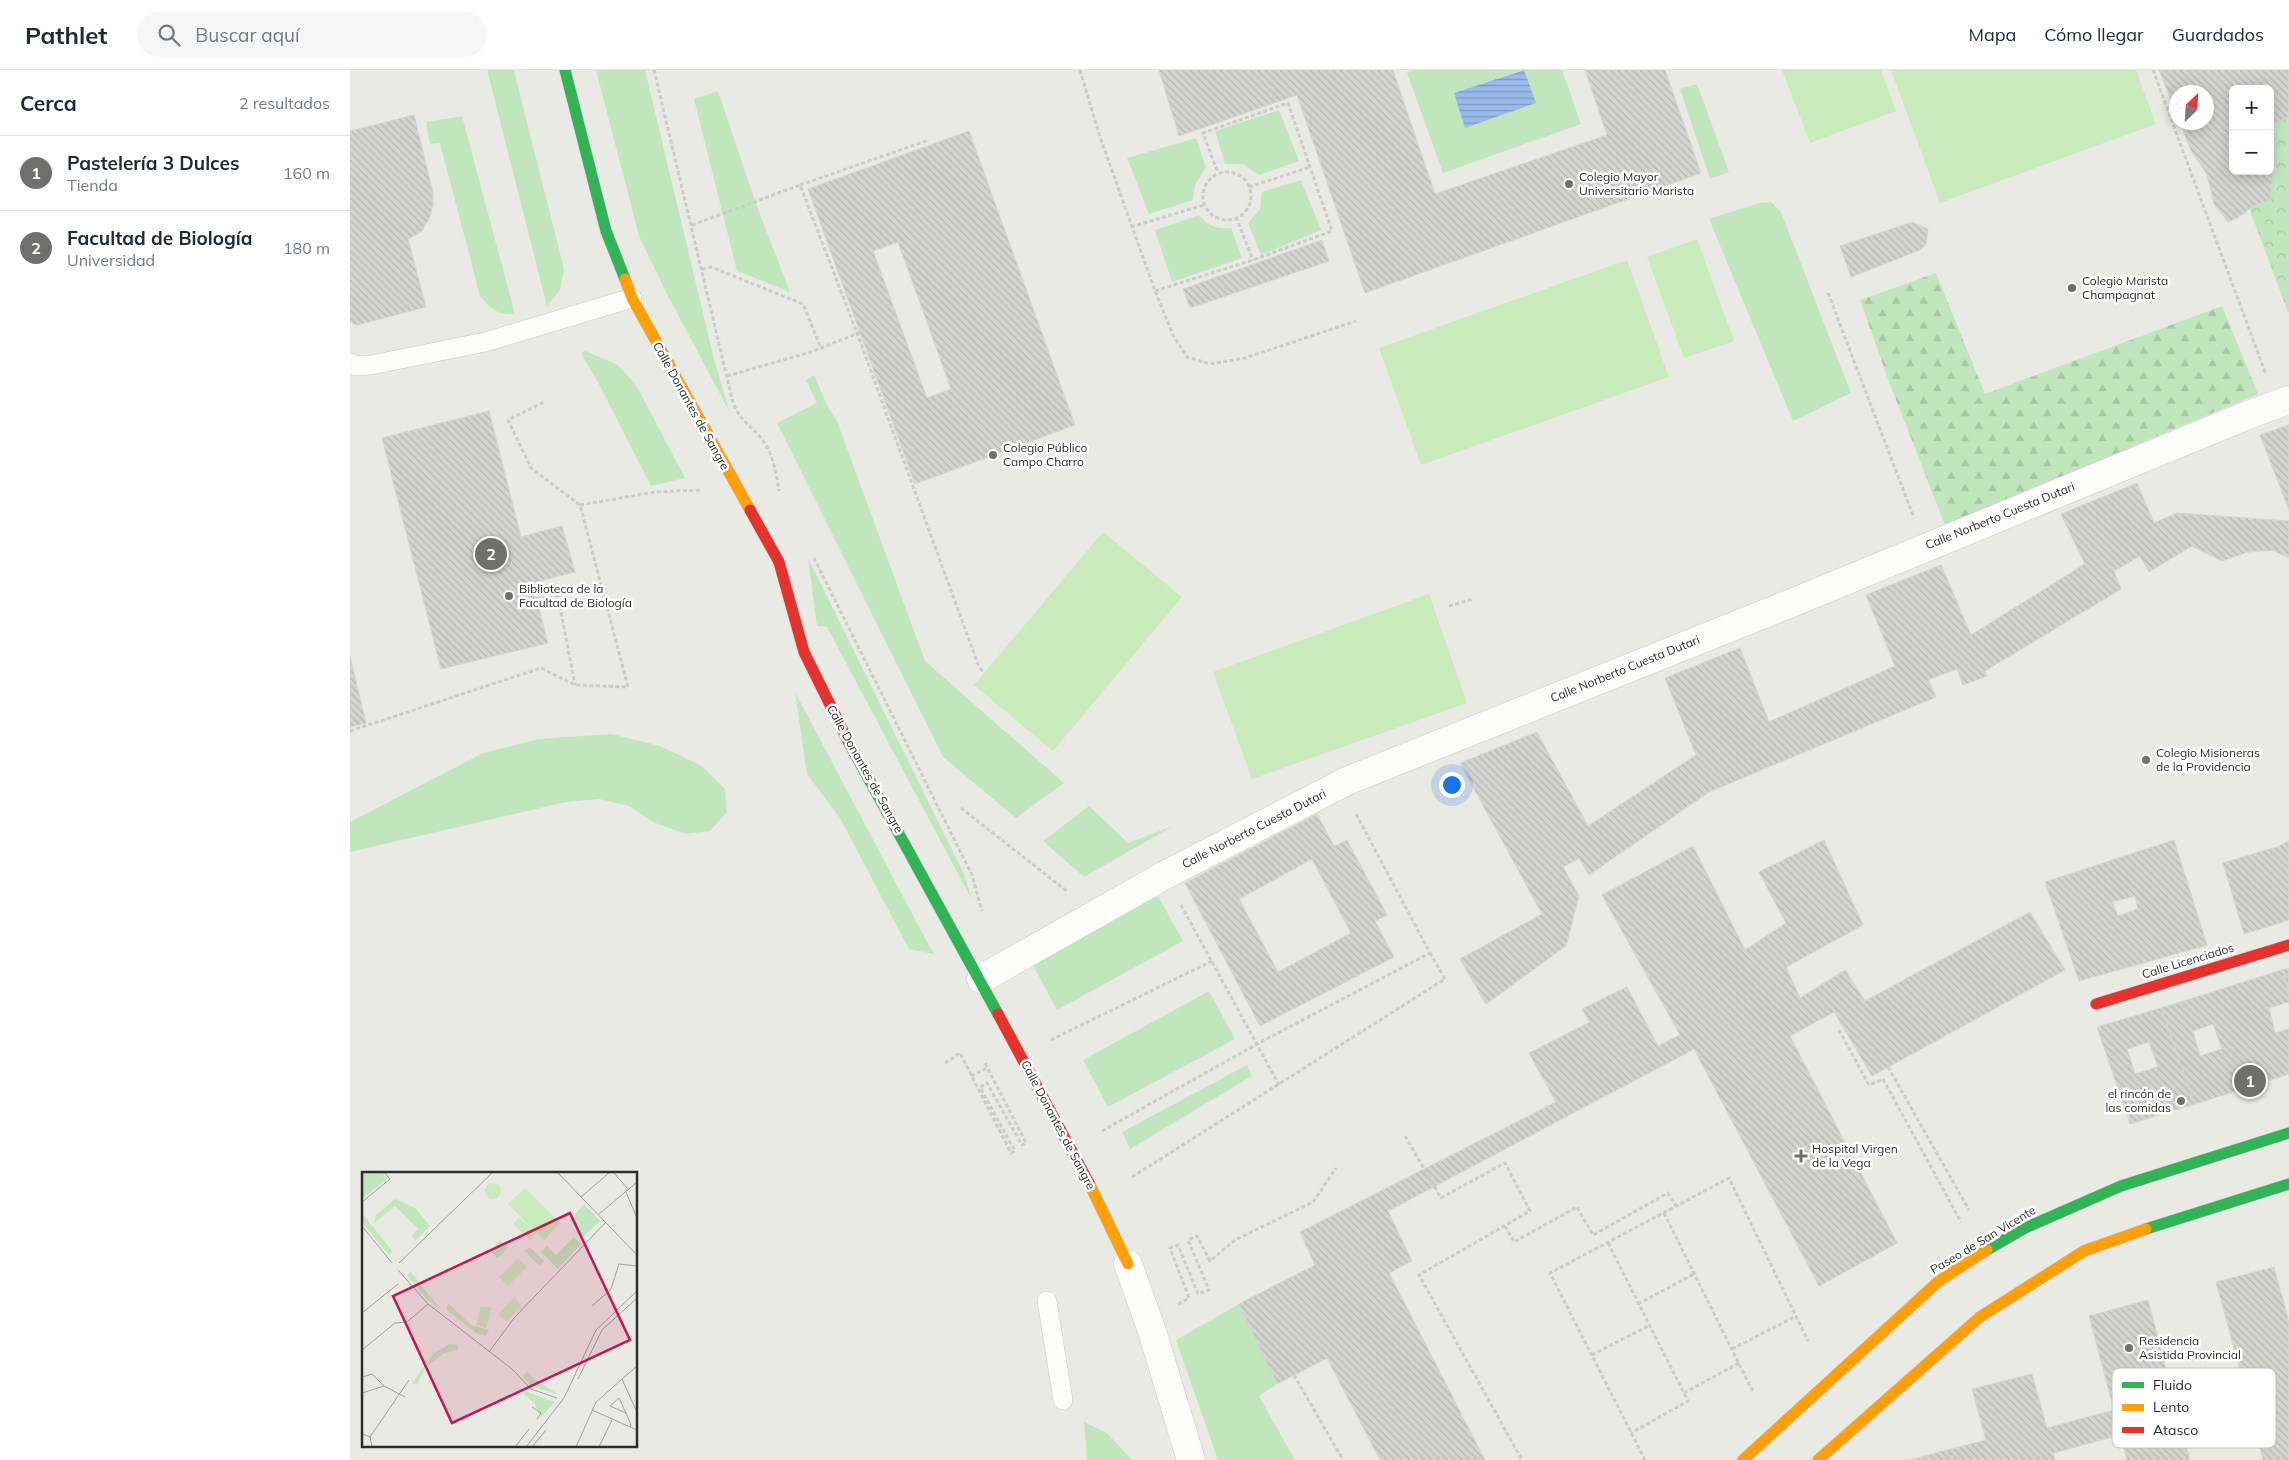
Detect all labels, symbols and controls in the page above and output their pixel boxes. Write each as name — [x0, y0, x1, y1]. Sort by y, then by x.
search box — [137, 12, 487, 57]
text: Pathlet — [25, 20, 107, 50]
icon: search — [155, 21, 183, 49]
text: Buscar aquí — [195, 23, 300, 47]
text: Mapa — [1968, 23, 2016, 46]
text: Cómo llegar — [2044, 23, 2144, 46]
text: Guardados — [2172, 23, 2264, 46]
north arrow — [2169, 85, 2214, 130]
map controls — [2229, 85, 2274, 175]
button: + — [2229, 85, 2274, 130]
text: Cerca — [20, 90, 77, 116]
text: 2 resultados — [239, 93, 330, 113]
button: − — [2229, 130, 2274, 175]
text: Pastelería 3 Dulces — [67, 151, 239, 175]
text: 1 — [31, 163, 41, 183]
text: 160 m — [283, 163, 330, 183]
place label: Colegio Mayor Universitario Marista — [1579, 169, 1694, 198]
text: Tienda — [67, 175, 118, 195]
marker: Colegio Mayor Universitario Marista — [1563, 178, 1575, 190]
text: Facultad de Biología — [67, 226, 253, 250]
text: 2 — [31, 238, 41, 258]
text: 180 m — [283, 238, 330, 258]
text: Universidad — [67, 250, 155, 270]
place label: Colegio Marista Champagnat — [2082, 273, 2168, 302]
marker: Colegio Marista Champagnat — [2066, 282, 2078, 294]
street label: Calle Donantes de Sangre — [650, 339, 733, 472]
place label: Colegio Público Campo Charro — [1003, 440, 1087, 469]
marker: Colegio Público Campo Charro — [987, 449, 999, 461]
street label: Calle Norberto Cuesta Dutari — [1923, 479, 2077, 552]
pin: 2 — [475, 535, 507, 573]
place label: Biblioteca de la Facultad de Biología — [519, 581, 632, 610]
marker: Biblioteca de la Facultad de Biología — [503, 590, 515, 602]
street label: Calle Norberto Cuesta Dutari — [1548, 632, 1702, 705]
street label: Calle Donantes de Sangre — [824, 702, 907, 835]
place label: Colegio Misioneras de la Providencia — [2156, 745, 2260, 774]
marker: Colegio Misioneras de la Providencia — [2140, 754, 2152, 766]
your location — [1439, 772, 1465, 798]
street label: Calle Norberto Cuesta Dutari — [1179, 786, 1328, 871]
street label: Calle Licenciados — [2140, 939, 2236, 982]
street label: Calle Donantes de Sangre — [1018, 1058, 1099, 1192]
pin: 1 — [2234, 1062, 2266, 1100]
place label: el rincón de las comidas — [2105, 1086, 2171, 1115]
marker: el rincón de las comidas — [2175, 1095, 2187, 1107]
place label: Hospital Virgen de la Vega — [1812, 1141, 1898, 1170]
marker: Hospital Virgen de la Vega — [1794, 1149, 1808, 1163]
inset map — [362, 1172, 638, 1448]
street label: Paseo de San Vicente — [1927, 1202, 2038, 1277]
place label: Residencia Asistida Provincial — [2139, 1333, 2241, 1362]
marker: Residencia Asistida Provincial — [2123, 1342, 2135, 1354]
legend — [2112, 1368, 2276, 1448]
text: Fluido — [2153, 1376, 2192, 1394]
text: Lento — [2153, 1398, 2189, 1416]
text: Atasco — [2153, 1421, 2198, 1439]

